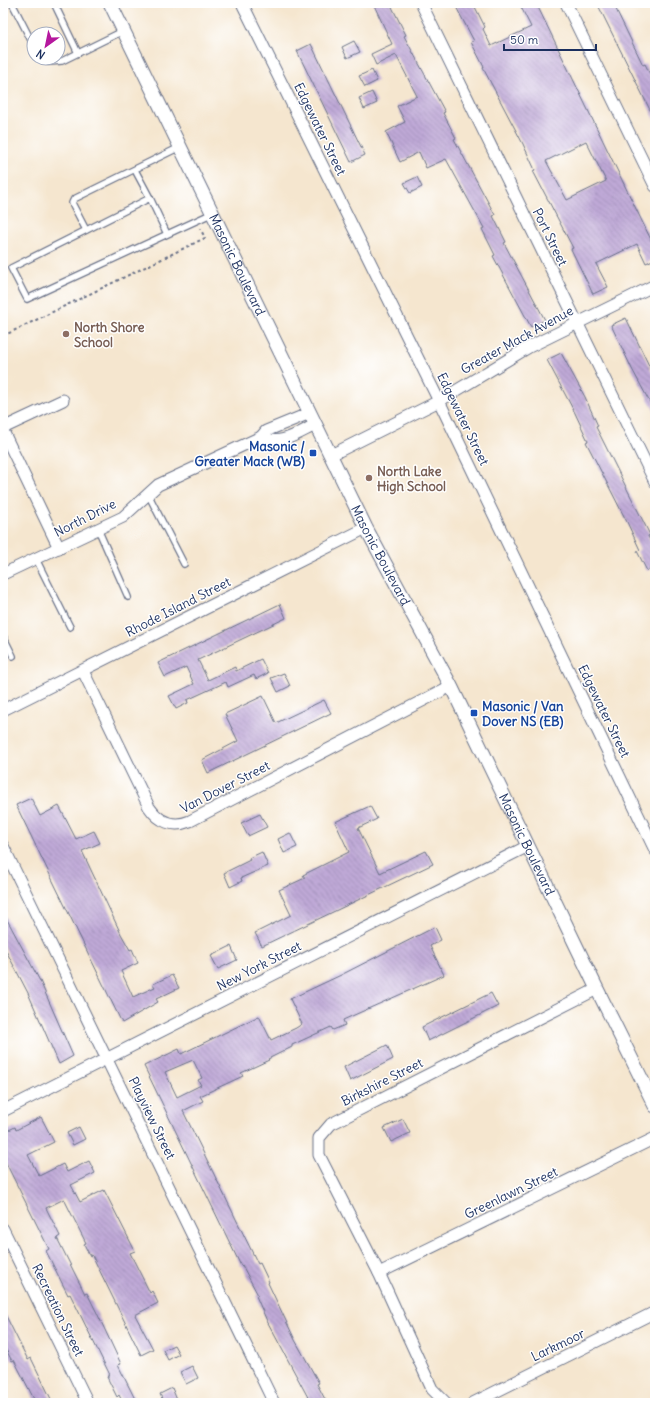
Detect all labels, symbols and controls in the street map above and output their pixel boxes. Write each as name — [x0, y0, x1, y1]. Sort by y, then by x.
north arrow — [26, 26, 66, 66]
scale bar — [504, 26, 596, 52]
text: 50 m — [510, 32, 539, 47]
text: N — [34, 46, 48, 62]
street label: Edgewater Street — [290, 80, 350, 179]
street label: Port Street — [529, 205, 572, 269]
street label: Masonic Boulevard — [206, 211, 270, 319]
street label: Greater Mack Avenue — [458, 302, 576, 378]
place label: North Shore School — [74, 319, 144, 351]
marker: North Shore School — [61, 329, 71, 339]
street label: Edgewater Street — [433, 370, 493, 469]
place label: Masonic / Greater Mack (WB) — [195, 438, 305, 470]
marker: Masonic / Greater Mack (WB) — [308, 448, 318, 458]
place label: North Lake High School — [377, 463, 446, 495]
marker: North Lake High School — [364, 473, 374, 483]
street label: North Drive — [51, 495, 119, 541]
street label: Masonic Boulevard — [348, 502, 415, 609]
street label: Rhode Island Street — [123, 573, 234, 641]
street label: Edgewater Street — [574, 662, 634, 761]
place label: Masonic / Van Dover NS (EB) — [482, 698, 564, 730]
marker: Masonic / Van Dover NS (EB) — [469, 708, 479, 718]
street label: Van Dover Street — [177, 757, 273, 817]
street label: Masonic Boulevard — [495, 790, 559, 898]
street label: New York Street — [214, 937, 305, 995]
street label: Birkshire Street — [338, 1054, 426, 1110]
street label: Playview Street — [125, 1074, 180, 1163]
street label: Greenlawn Street — [462, 1163, 561, 1223]
street label: Recreation Street — [28, 1261, 88, 1360]
street label: Larkmoor — [528, 1324, 588, 1365]

